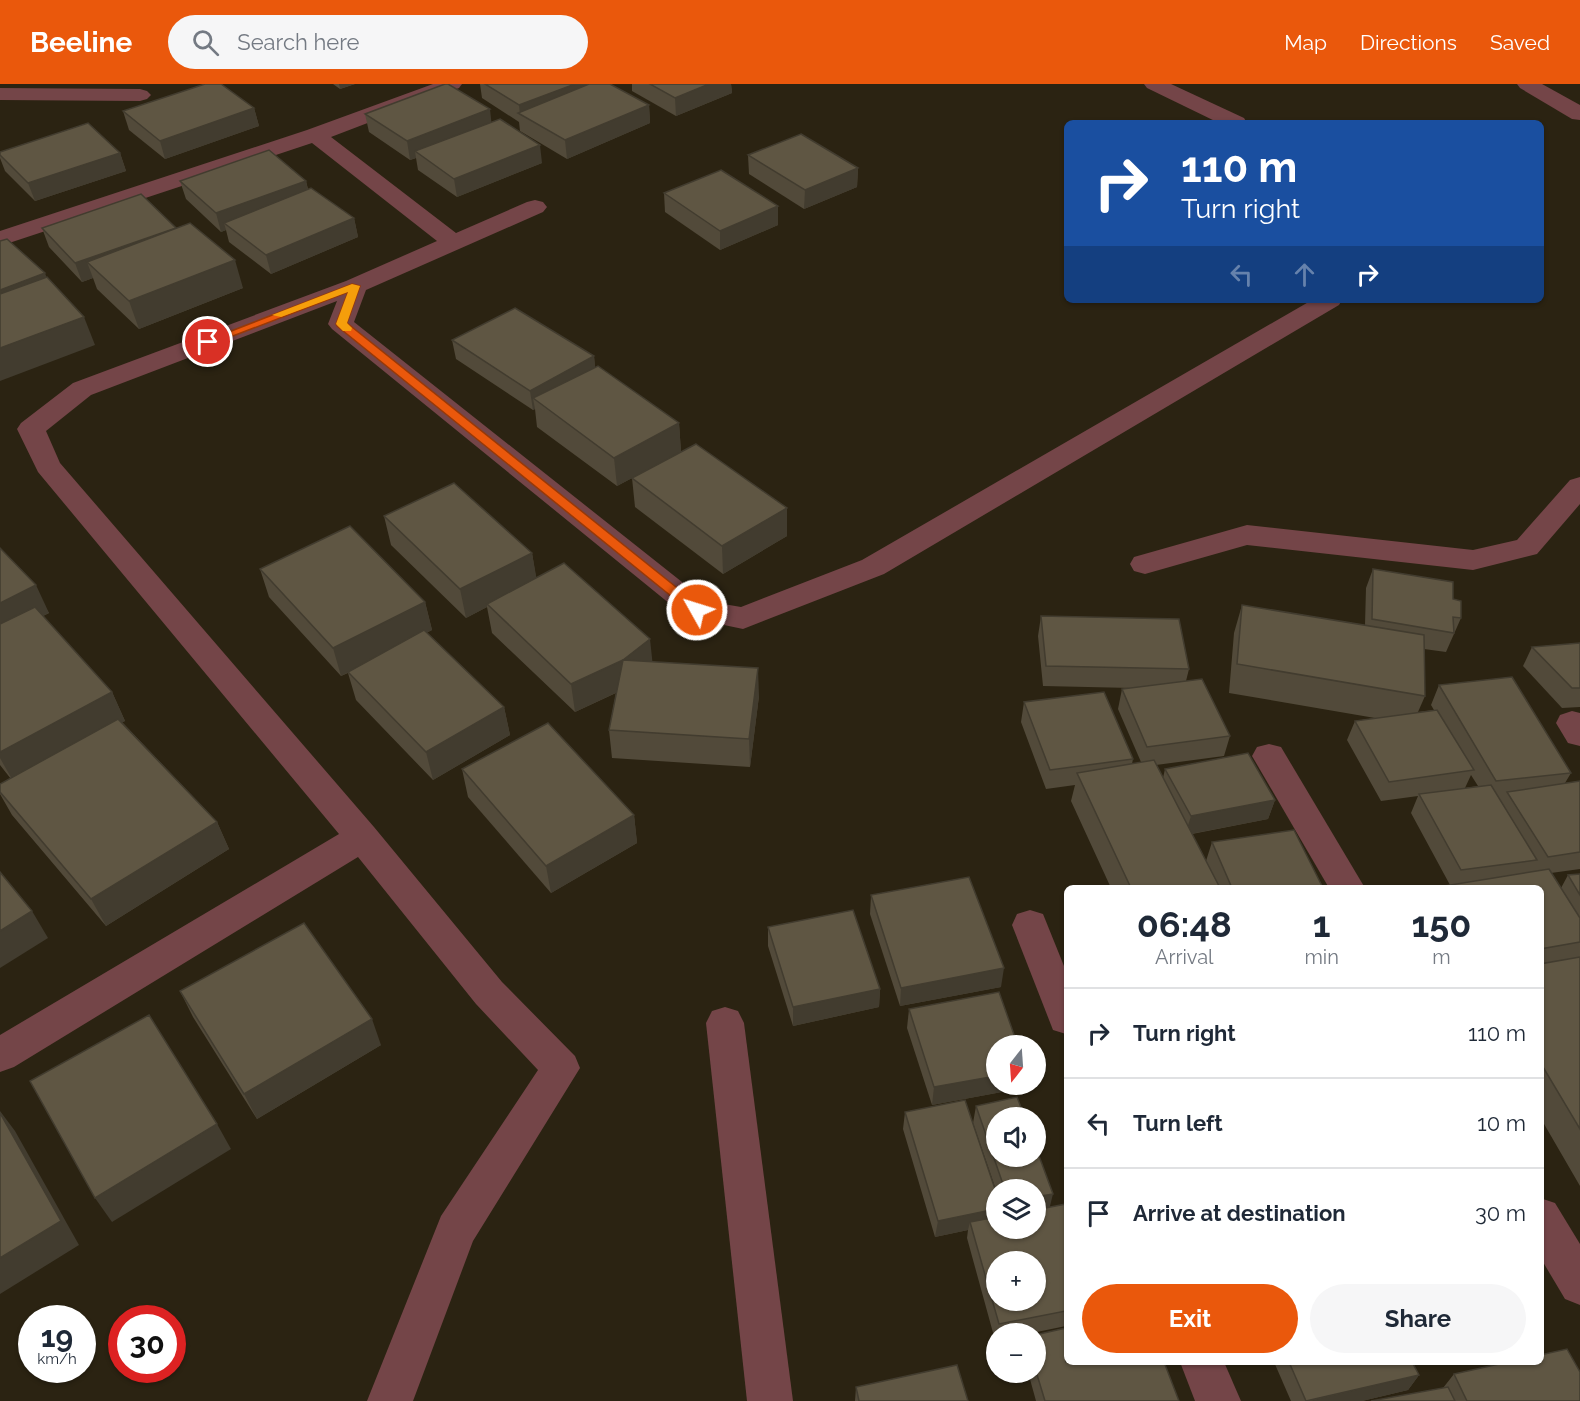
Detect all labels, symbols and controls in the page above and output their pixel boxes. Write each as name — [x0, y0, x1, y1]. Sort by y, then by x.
search box — [168, 15, 588, 69]
text: Beeline — [30, 26, 132, 59]
icon: search — [189, 26, 222, 59]
text: Search here — [237, 29, 359, 55]
text: Map — [1284, 30, 1327, 55]
text: Directions — [1360, 30, 1457, 55]
text: Saved — [1490, 30, 1550, 55]
text: 110 m — [1181, 143, 1297, 192]
icon: right — [1082, 144, 1160, 222]
text: Turn right — [1181, 193, 1300, 224]
icon: left — [1225, 258, 1258, 291]
icon: ahead — [1288, 258, 1321, 291]
icon: right — [1351, 258, 1384, 291]
pin — [182, 316, 233, 367]
icon: arrive — [191, 325, 224, 358]
position arrow — [665, 578, 729, 642]
text: 06:48 — [1137, 903, 1232, 945]
text: 1 — [1313, 903, 1331, 945]
text: 150 — [1411, 903, 1471, 945]
text: Arrival — [1155, 945, 1214, 969]
text: min — [1304, 945, 1339, 969]
text: m — [1432, 945, 1451, 969]
icon: right — [1082, 1017, 1115, 1050]
text: Turn right — [1133, 1020, 1236, 1046]
text: 110 m — [1468, 1020, 1526, 1046]
north arrow — [986, 1035, 1046, 1095]
map controls — [986, 1035, 1046, 1383]
button: sound — [986, 1107, 1046, 1167]
icon: left — [1082, 1107, 1115, 1140]
text: Turn left — [1133, 1110, 1223, 1136]
text: 10 m — [1477, 1110, 1526, 1136]
button: layers — [986, 1179, 1046, 1239]
icon: arrive — [1082, 1197, 1115, 1230]
text: Arrive at destination — [1133, 1200, 1346, 1226]
text: 30 m — [1475, 1200, 1526, 1226]
button: + — [986, 1251, 1046, 1311]
button: Exit — [1082, 1284, 1298, 1353]
button: Share — [1310, 1284, 1526, 1353]
speed limit sign: 30 — [108, 1305, 186, 1383]
text: 19 — [41, 1319, 73, 1354]
button: − — [986, 1323, 1046, 1383]
text: km/h — [37, 1350, 77, 1368]

